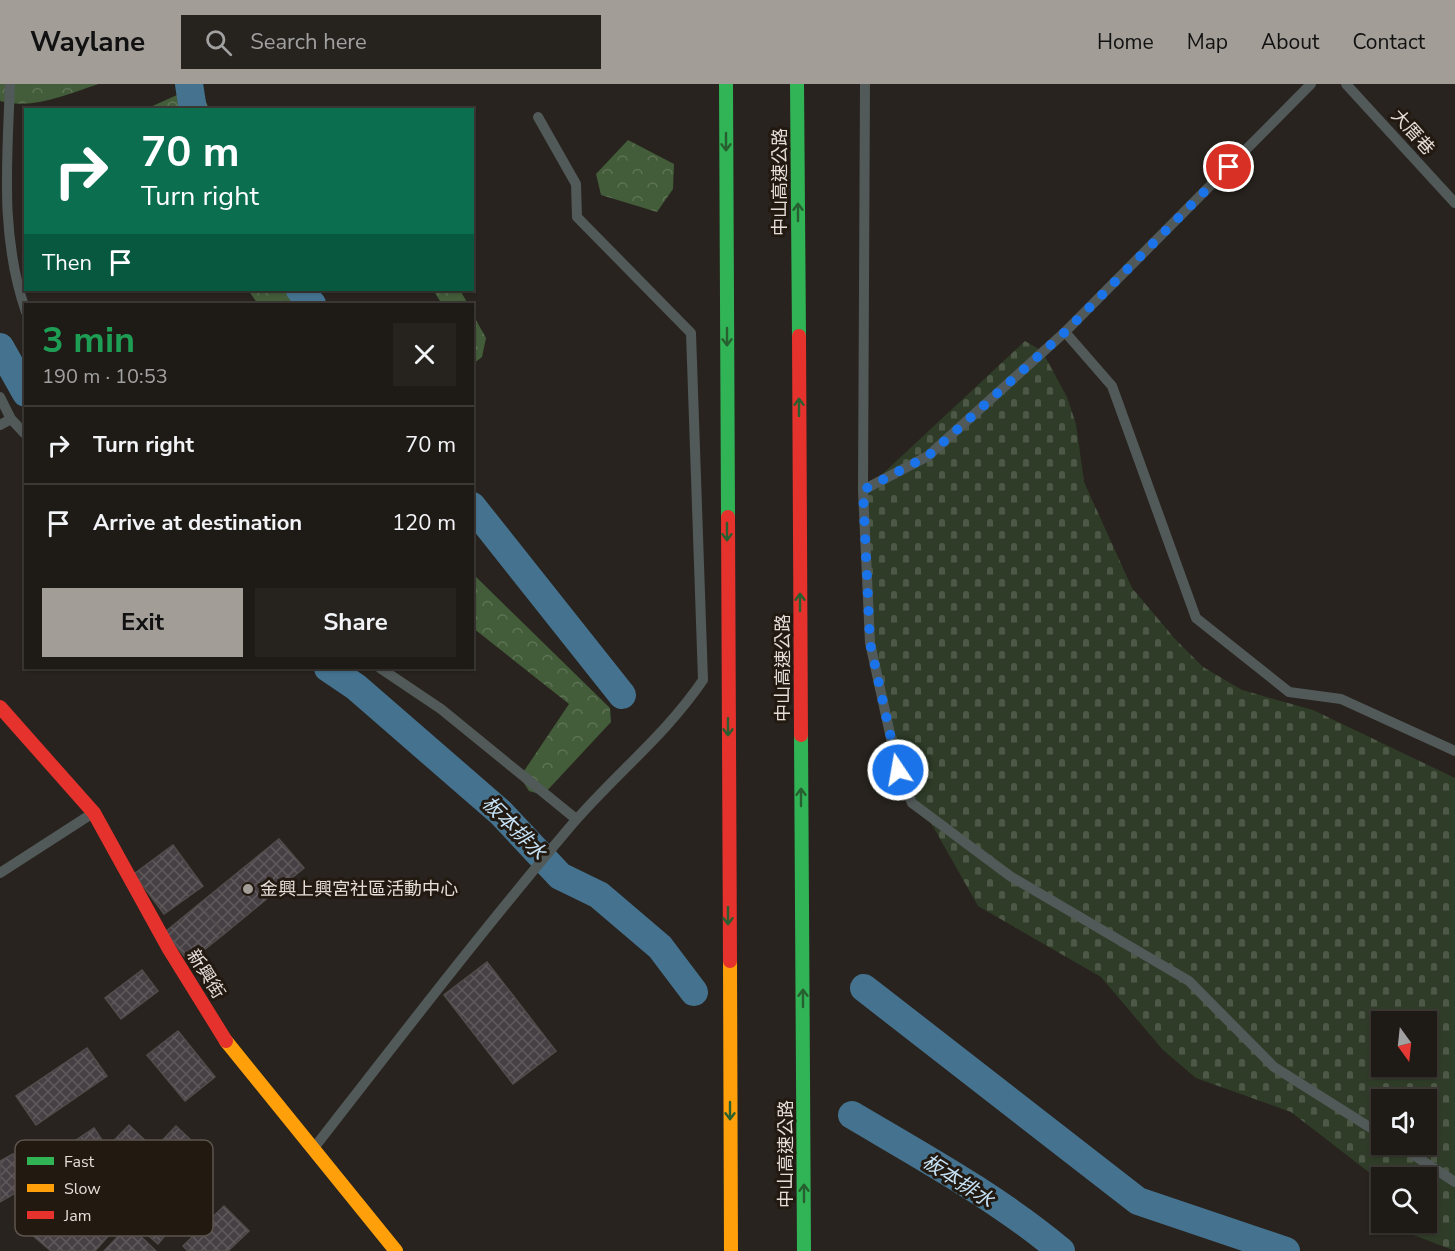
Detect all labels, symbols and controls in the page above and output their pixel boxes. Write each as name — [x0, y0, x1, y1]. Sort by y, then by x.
search box — [181, 15, 601, 69]
text: Waylane — [30, 23, 145, 61]
icon: search — [202, 26, 235, 59]
text: Search here — [250, 27, 367, 57]
text: Home — [1097, 28, 1154, 56]
text: Map — [1187, 28, 1228, 56]
text: About — [1261, 28, 1319, 56]
text: Contact — [1352, 28, 1425, 56]
street label: 大厝巷 — [1386, 104, 1440, 160]
text: 70 m — [141, 124, 240, 181]
street label: 中山高速公路 — [768, 128, 792, 236]
icon: right — [42, 132, 120, 210]
one-way arrow — [720, 132, 732, 152]
pin — [1203, 141, 1254, 192]
icon: arrive — [1212, 150, 1245, 183]
text: Turn right — [141, 178, 259, 215]
one-way arrow — [792, 202, 804, 222]
icon: arrive — [104, 246, 137, 279]
text: Then — [42, 248, 92, 278]
text: 3 min — [42, 316, 135, 365]
button: close — [393, 323, 456, 386]
one-way arrow — [721, 327, 733, 347]
text: 190 m · 10:53 — [42, 363, 168, 390]
one-way arrow — [793, 397, 805, 417]
icon: right — [42, 429, 75, 462]
text: Turn right — [93, 430, 194, 460]
text: 70 m — [405, 430, 456, 460]
icon: arrive — [42, 507, 75, 540]
text: Arrive at destination — [93, 508, 302, 538]
text: 120 m — [392, 508, 456, 538]
one-way arrow — [721, 522, 733, 542]
button: Exit — [42, 588, 243, 657]
button: Share — [255, 588, 456, 657]
one-way arrow — [794, 592, 806, 612]
street label: 中山高速公路 — [771, 614, 795, 722]
one-way arrow — [722, 717, 734, 737]
position arrow — [866, 738, 930, 802]
one-way arrow — [795, 787, 807, 807]
water label: 板本排水 — [476, 790, 553, 867]
place label: 金興上興宮社區活動中心 — [260, 877, 458, 901]
marker: 金興上興宮社區活動中心 — [241, 882, 255, 896]
one-way arrow — [722, 905, 734, 925]
street label: 新興街 — [182, 945, 230, 1003]
one-way arrow — [797, 988, 809, 1008]
north arrow — [1371, 1011, 1437, 1077]
map controls — [1371, 1011, 1437, 1233]
button: sound — [1371, 1089, 1437, 1155]
one-way arrow — [724, 1100, 736, 1120]
street label: 中山高速公路 — [774, 1100, 798, 1208]
legend — [15, 1140, 213, 1236]
water label: 板本排水 — [917, 1148, 1000, 1215]
text: Fast — [64, 1151, 95, 1173]
button: search — [1371, 1167, 1437, 1233]
text: Slow — [64, 1178, 101, 1200]
one-way arrow — [798, 1183, 810, 1203]
text: Jam — [63, 1205, 91, 1227]

